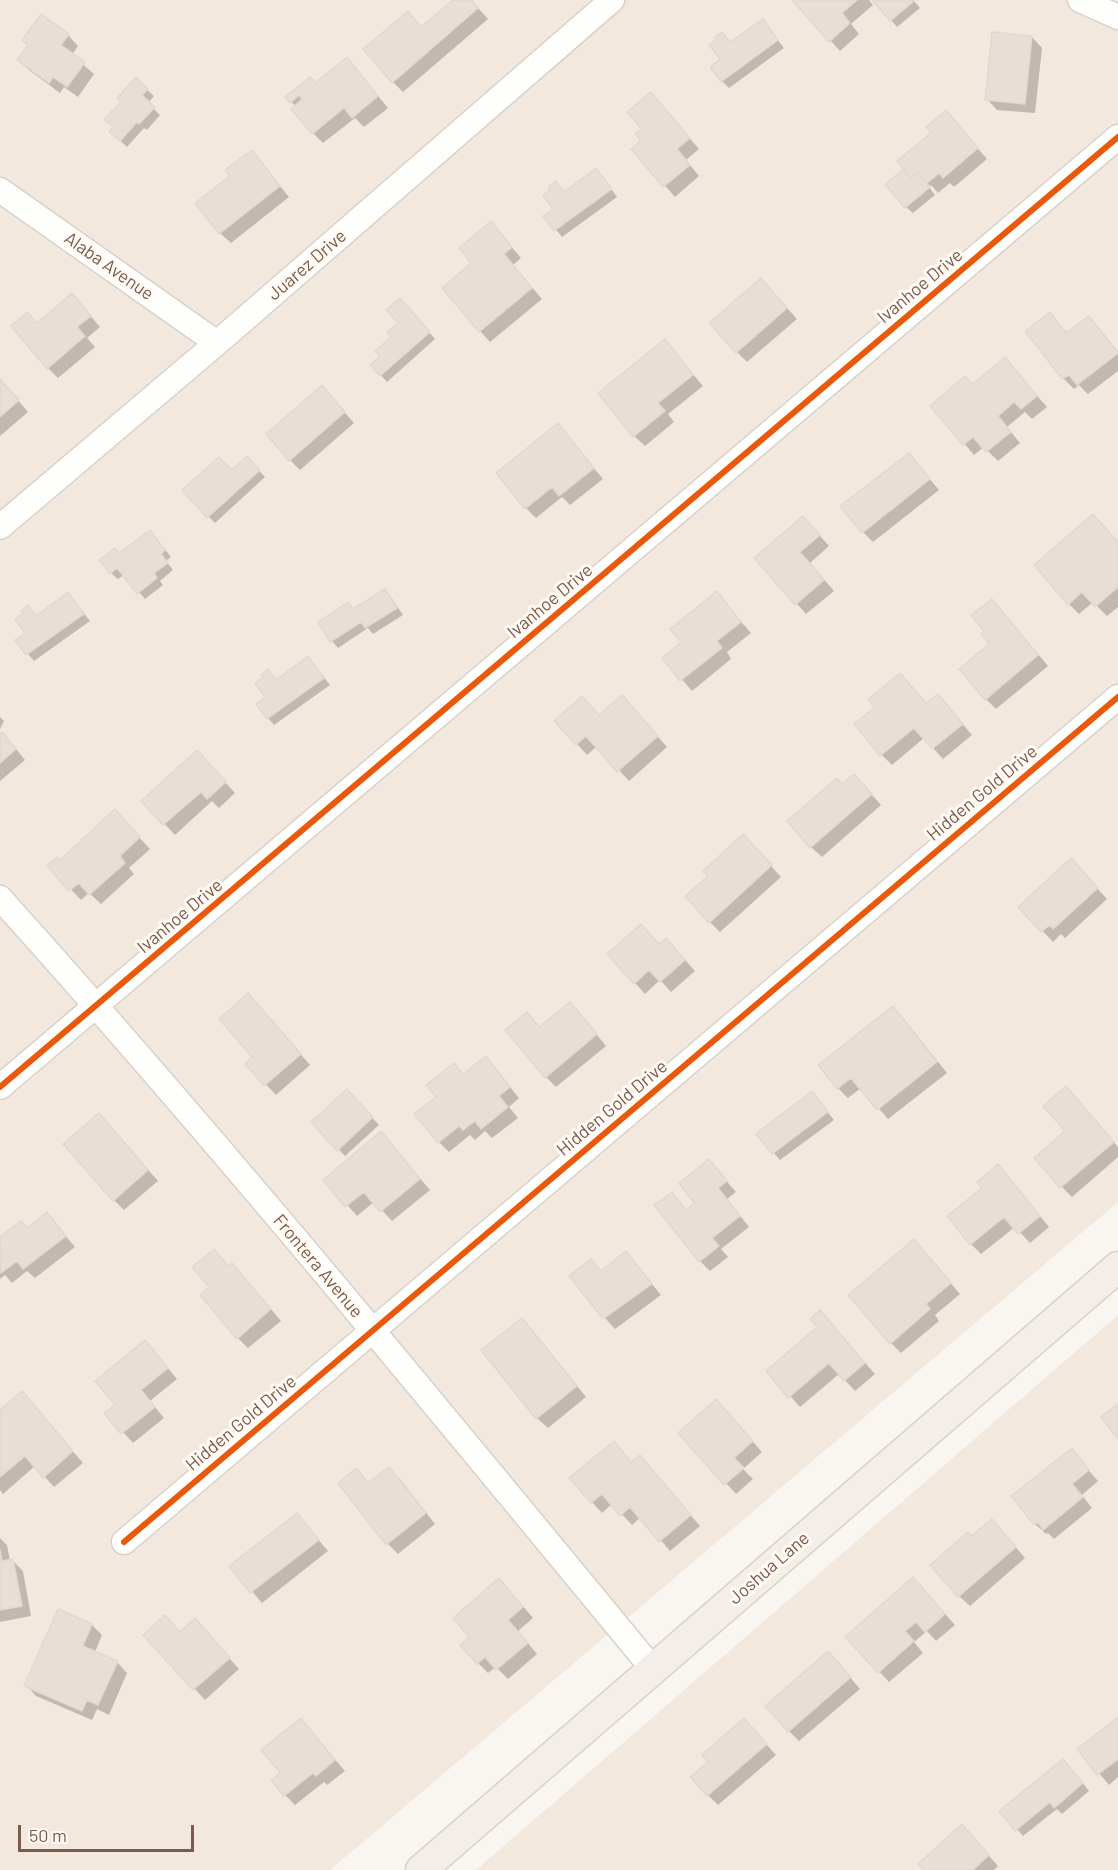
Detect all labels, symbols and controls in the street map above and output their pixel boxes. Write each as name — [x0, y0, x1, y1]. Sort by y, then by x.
street label: Juarez Drive — [263, 225, 351, 305]
street label: Alaba Avenue — [60, 227, 158, 305]
street label: Ivanhoe Drive — [873, 244, 967, 328]
street label: Ivanhoe Drive — [503, 559, 597, 643]
street label: Hidden Gold Drive — [922, 741, 1042, 845]
street label: Ivanhoe Drive — [133, 874, 227, 958]
street label: Hidden Gold Drive — [552, 1056, 672, 1160]
street label: Frontera Avenue — [268, 1210, 368, 1322]
street label: Hidden Gold Drive — [181, 1371, 301, 1475]
street label: Joshua Lane — [724, 1527, 814, 1609]
scale bar — [21, 1813, 196, 1851]
text: 50 m — [29, 1824, 67, 1846]

